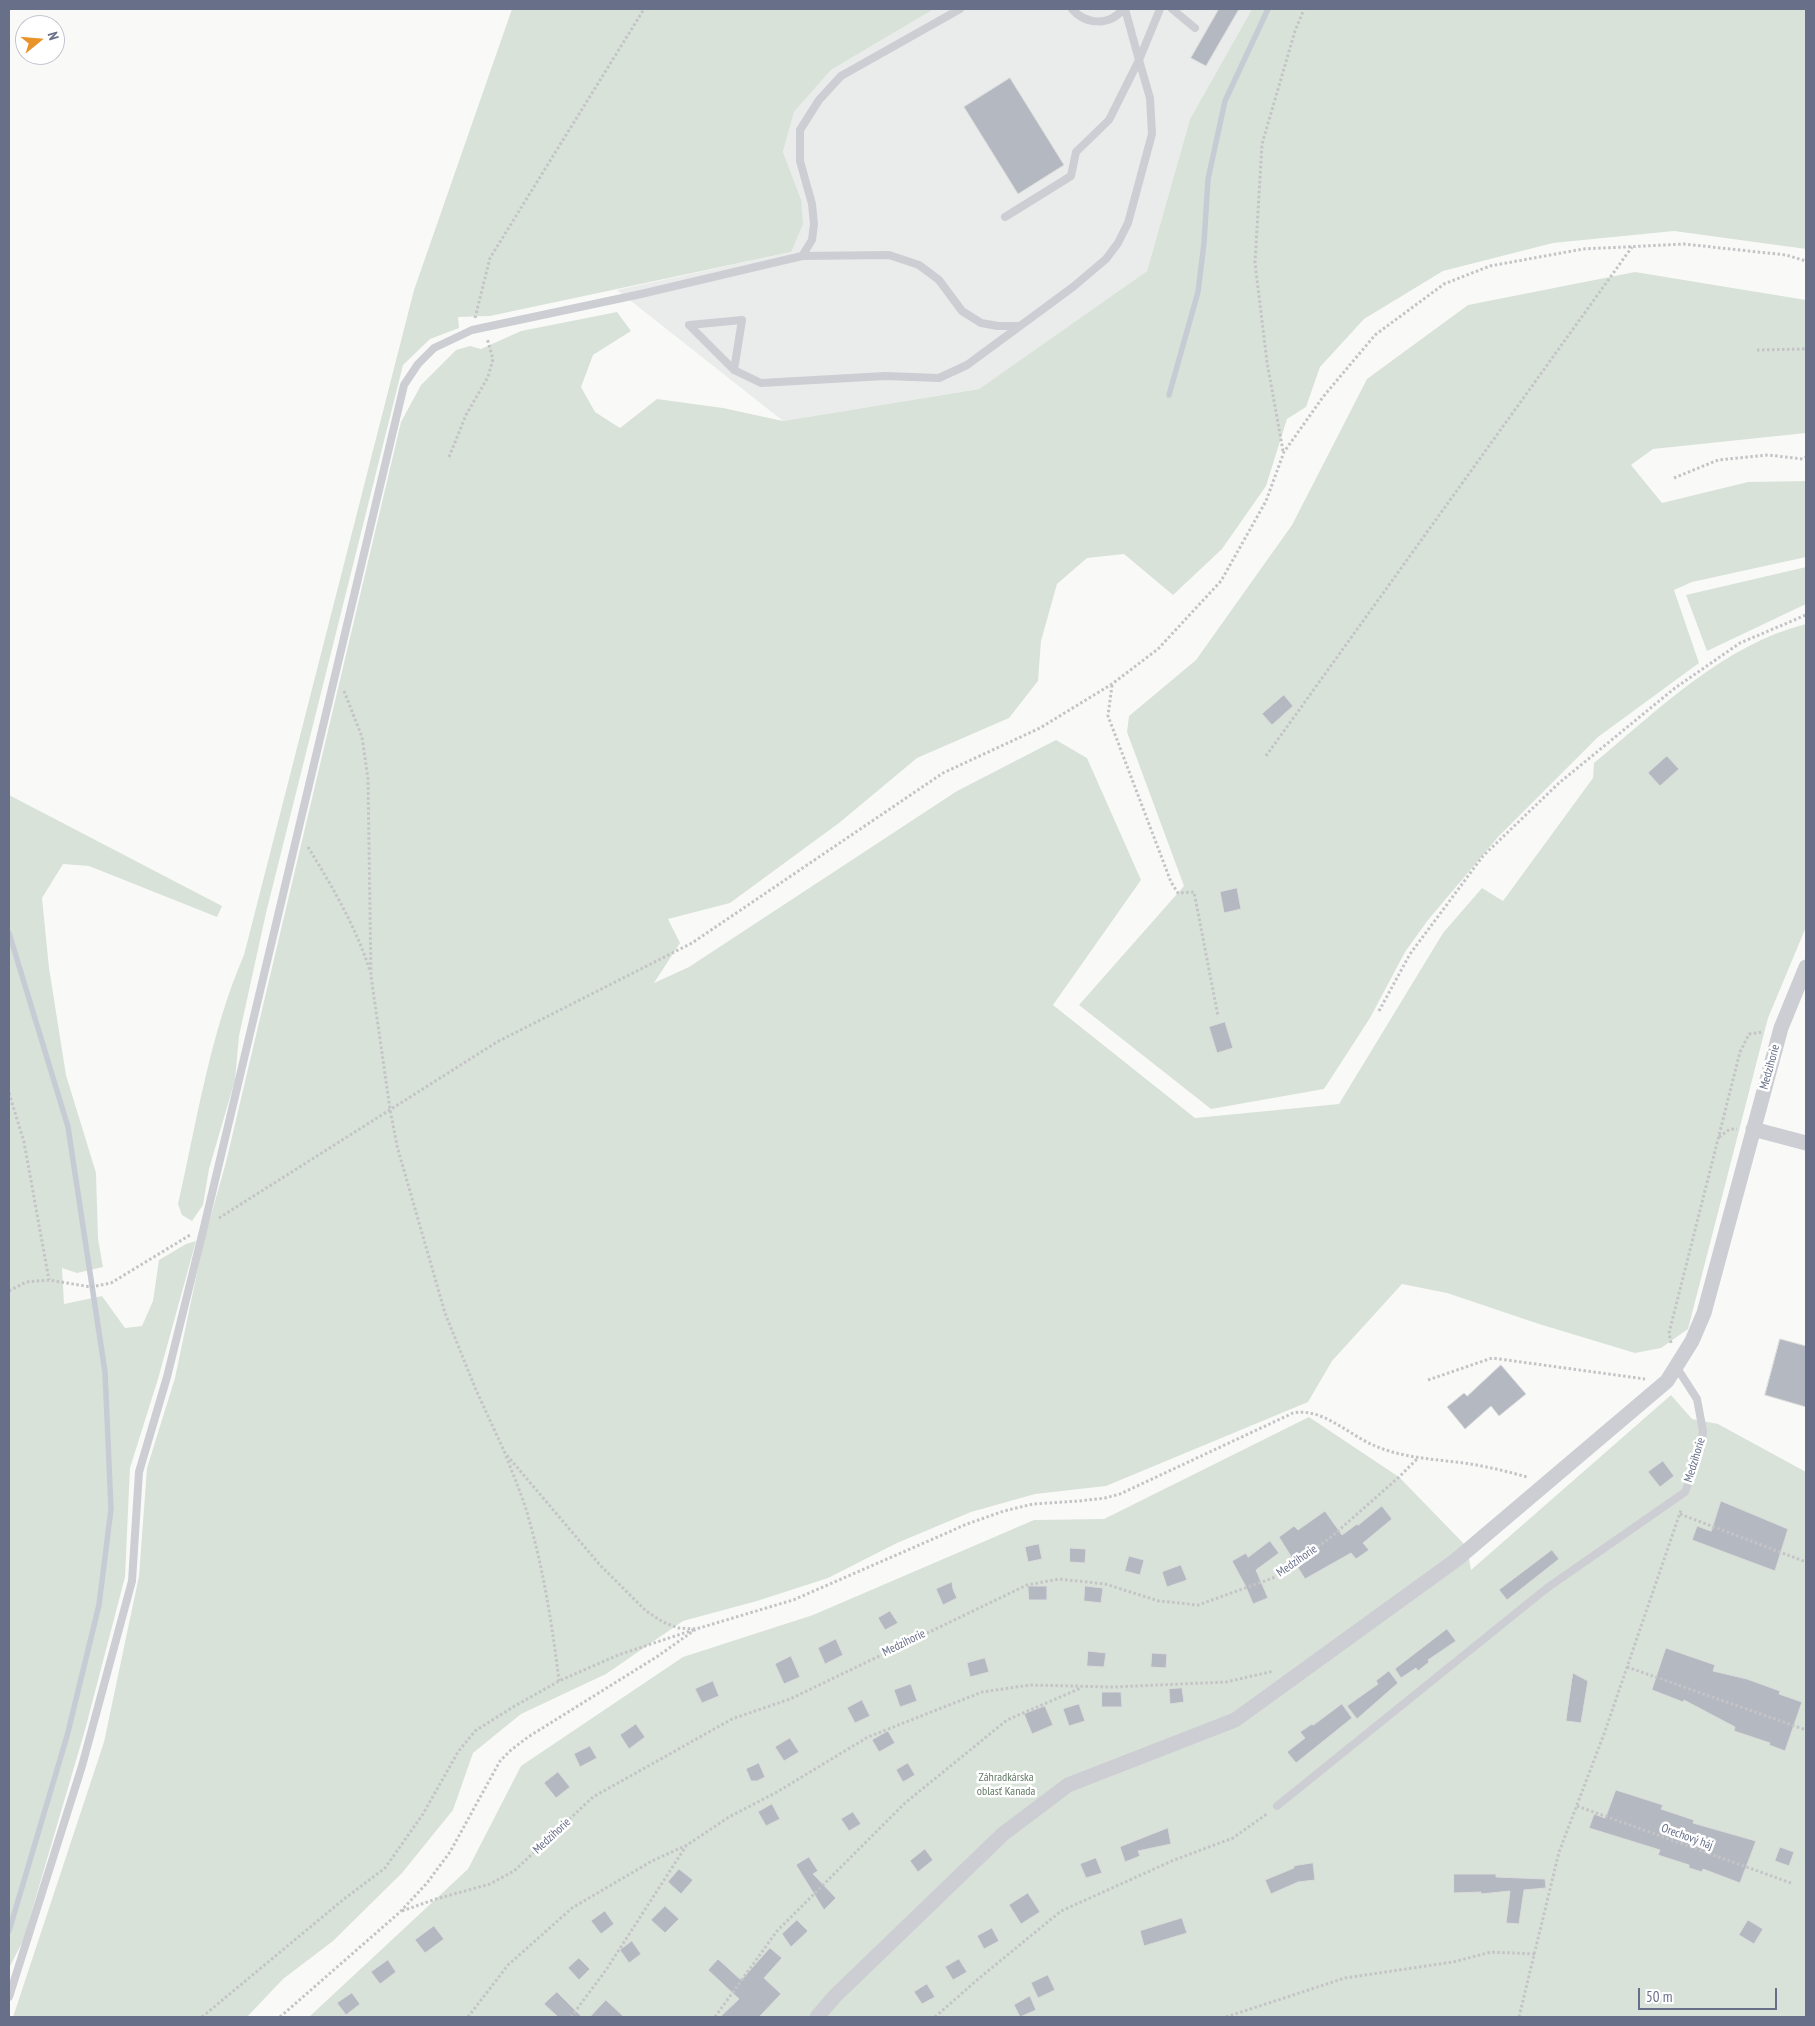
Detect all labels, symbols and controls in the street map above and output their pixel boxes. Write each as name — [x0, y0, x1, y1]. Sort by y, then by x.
north arrow — [15, 15, 65, 65]
text: N — [44, 30, 63, 42]
street label: Medzihorie — [1757, 1043, 1783, 1091]
street label: Medzihorie — [1681, 1436, 1709, 1484]
street label: Medzihorie — [1274, 1542, 1320, 1580]
street label: Medzihorie — [880, 1626, 928, 1660]
park label: Záhradkárska oblasť Kanada — [977, 1771, 1035, 1799]
street label: Medzihorie — [530, 1815, 574, 1857]
street label: Orechový háj — [1659, 1821, 1715, 1853]
scale bar — [1640, 1978, 1779, 2010]
text: 50 m — [1646, 1987, 1672, 2006]

